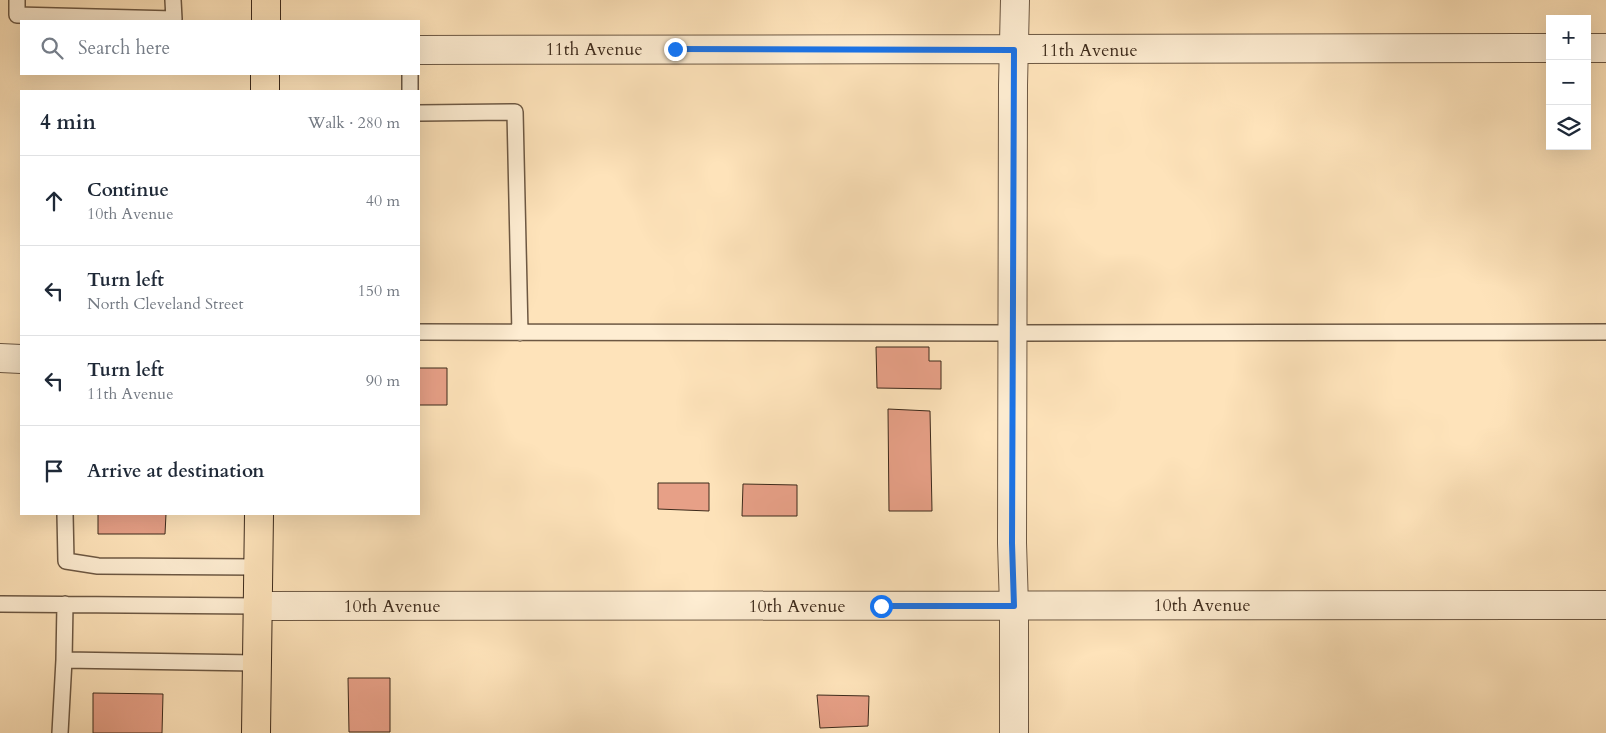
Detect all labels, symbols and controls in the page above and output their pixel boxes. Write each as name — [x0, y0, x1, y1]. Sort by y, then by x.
map controls — [1546, 15, 1591, 150]
button: + — [1546, 15, 1591, 60]
search box — [20, 20, 420, 75]
icon: search — [38, 34, 66, 62]
text: Search here — [78, 35, 170, 61]
street label: 11th Avenue — [545, 37, 643, 62]
route end — [664, 38, 687, 61]
street label: 11th Avenue — [1040, 38, 1138, 63]
button: − — [1546, 60, 1591, 105]
button: layers — [1546, 105, 1591, 150]
text: 4 min — [40, 108, 96, 137]
text: Walk · 280 m — [308, 112, 400, 134]
text: Continue — [87, 177, 169, 203]
icon: ahead — [40, 187, 68, 215]
text: 40 m — [366, 190, 400, 212]
text: 10th Avenue — [87, 203, 173, 225]
text: Turn left — [87, 267, 164, 293]
icon: left — [40, 277, 68, 305]
text: 150 m — [358, 280, 400, 302]
text: North Cleveland Street — [87, 293, 244, 315]
text: Turn left — [87, 357, 164, 383]
icon: left — [40, 367, 68, 395]
text: 90 m — [366, 370, 400, 392]
text: 11th Avenue — [87, 383, 173, 405]
icon: arrive — [40, 457, 68, 485]
text: Arrive at destination — [87, 458, 264, 484]
street label: 10th Avenue — [1153, 593, 1251, 618]
street label: 10th Avenue — [343, 594, 441, 619]
street label: 10th Avenue — [748, 594, 846, 619]
route start — [870, 595, 893, 618]

